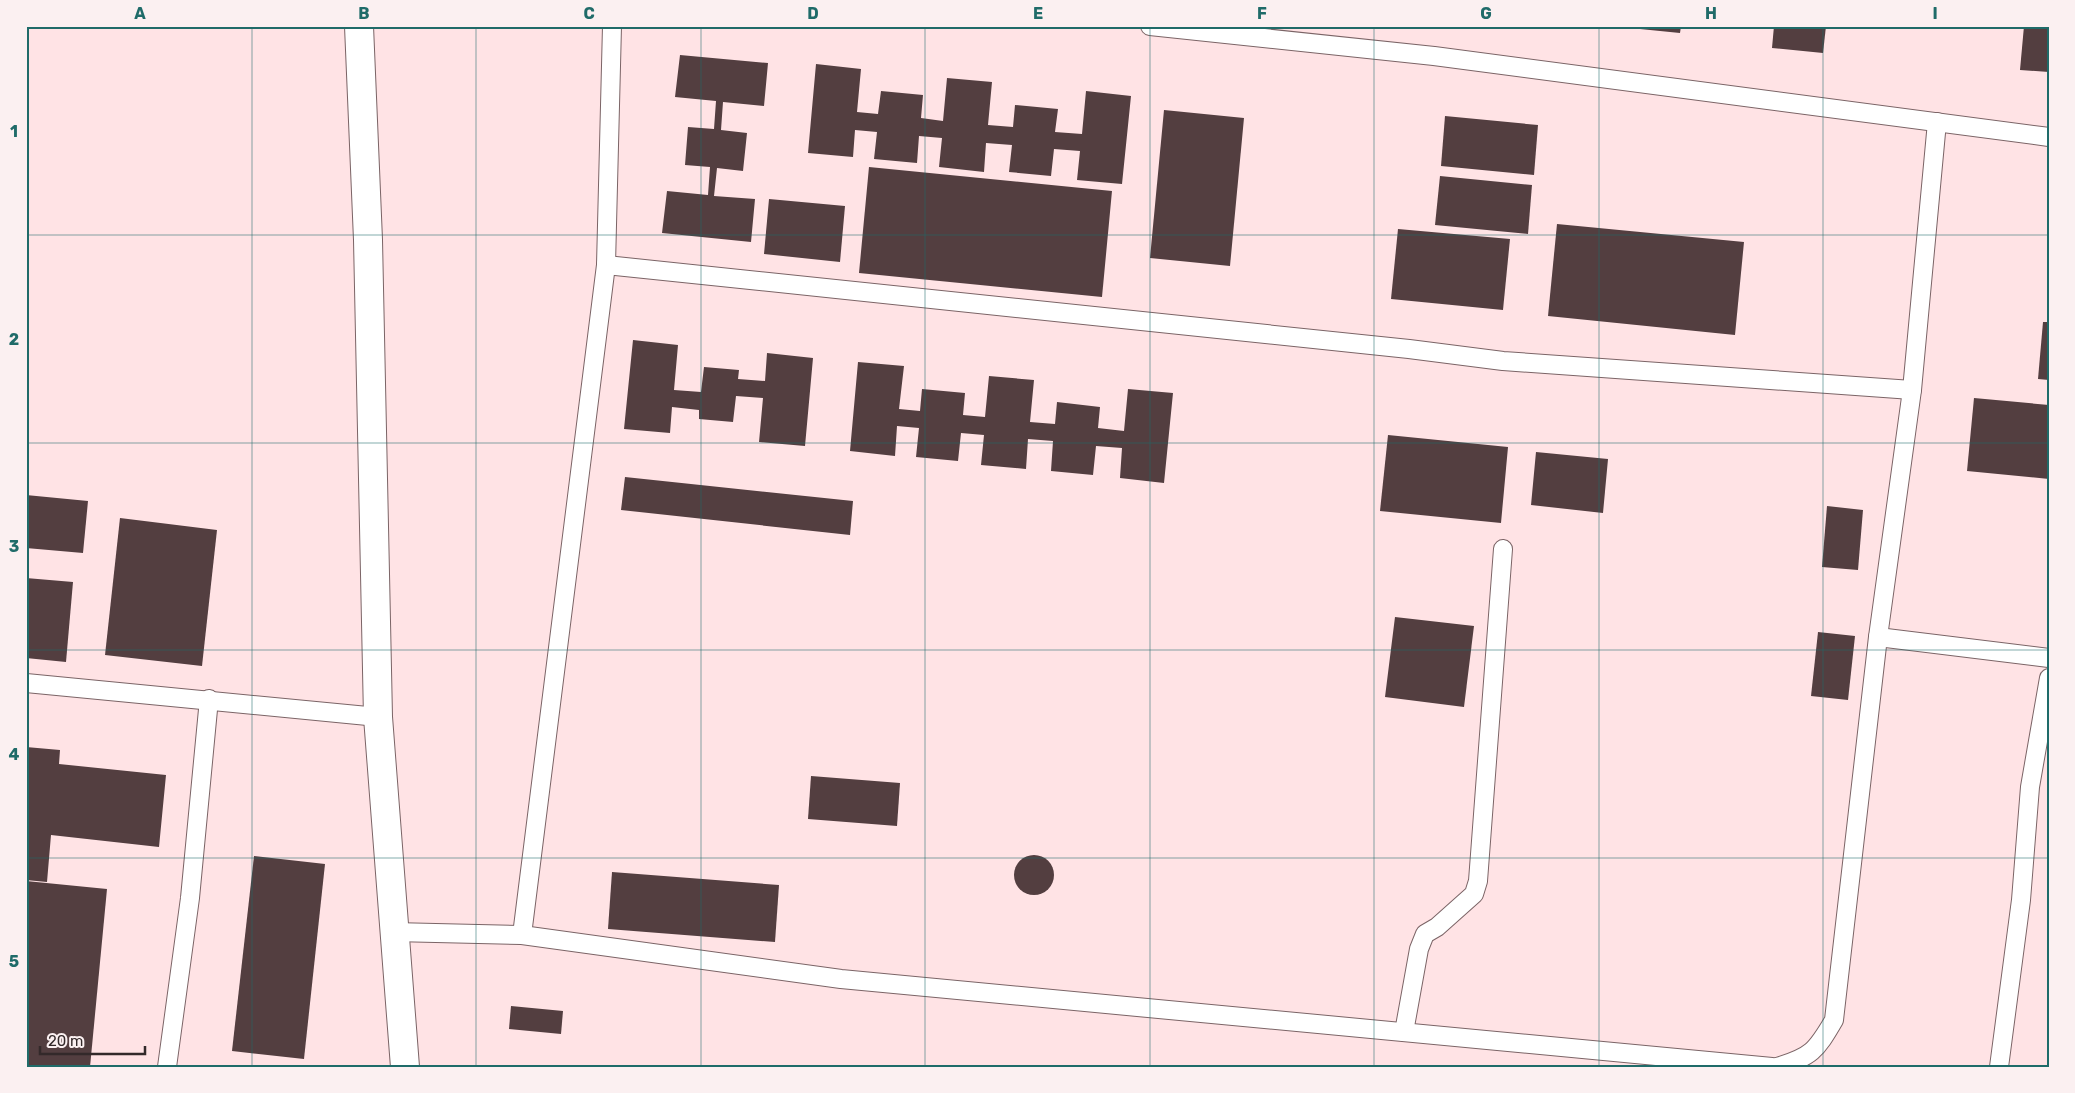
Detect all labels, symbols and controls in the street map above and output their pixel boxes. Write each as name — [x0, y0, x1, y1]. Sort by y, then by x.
text: A — [134, 4, 146, 23]
text: B — [358, 4, 370, 23]
text: C — [583, 4, 595, 23]
text: D — [807, 4, 819, 23]
text: E — [1033, 4, 1043, 23]
text: F — [1257, 4, 1267, 23]
text: G — [1480, 4, 1492, 23]
text: H — [1705, 4, 1717, 23]
text: I — [1932, 4, 1938, 23]
text: 1 — [10, 122, 18, 141]
text: 2 — [9, 330, 19, 349]
text: 3 — [9, 537, 19, 556]
text: 4 — [9, 745, 20, 764]
text: 5 — [9, 952, 19, 971]
scale bar — [40, 1023, 145, 1055]
text: 20 m — [48, 1032, 83, 1050]

